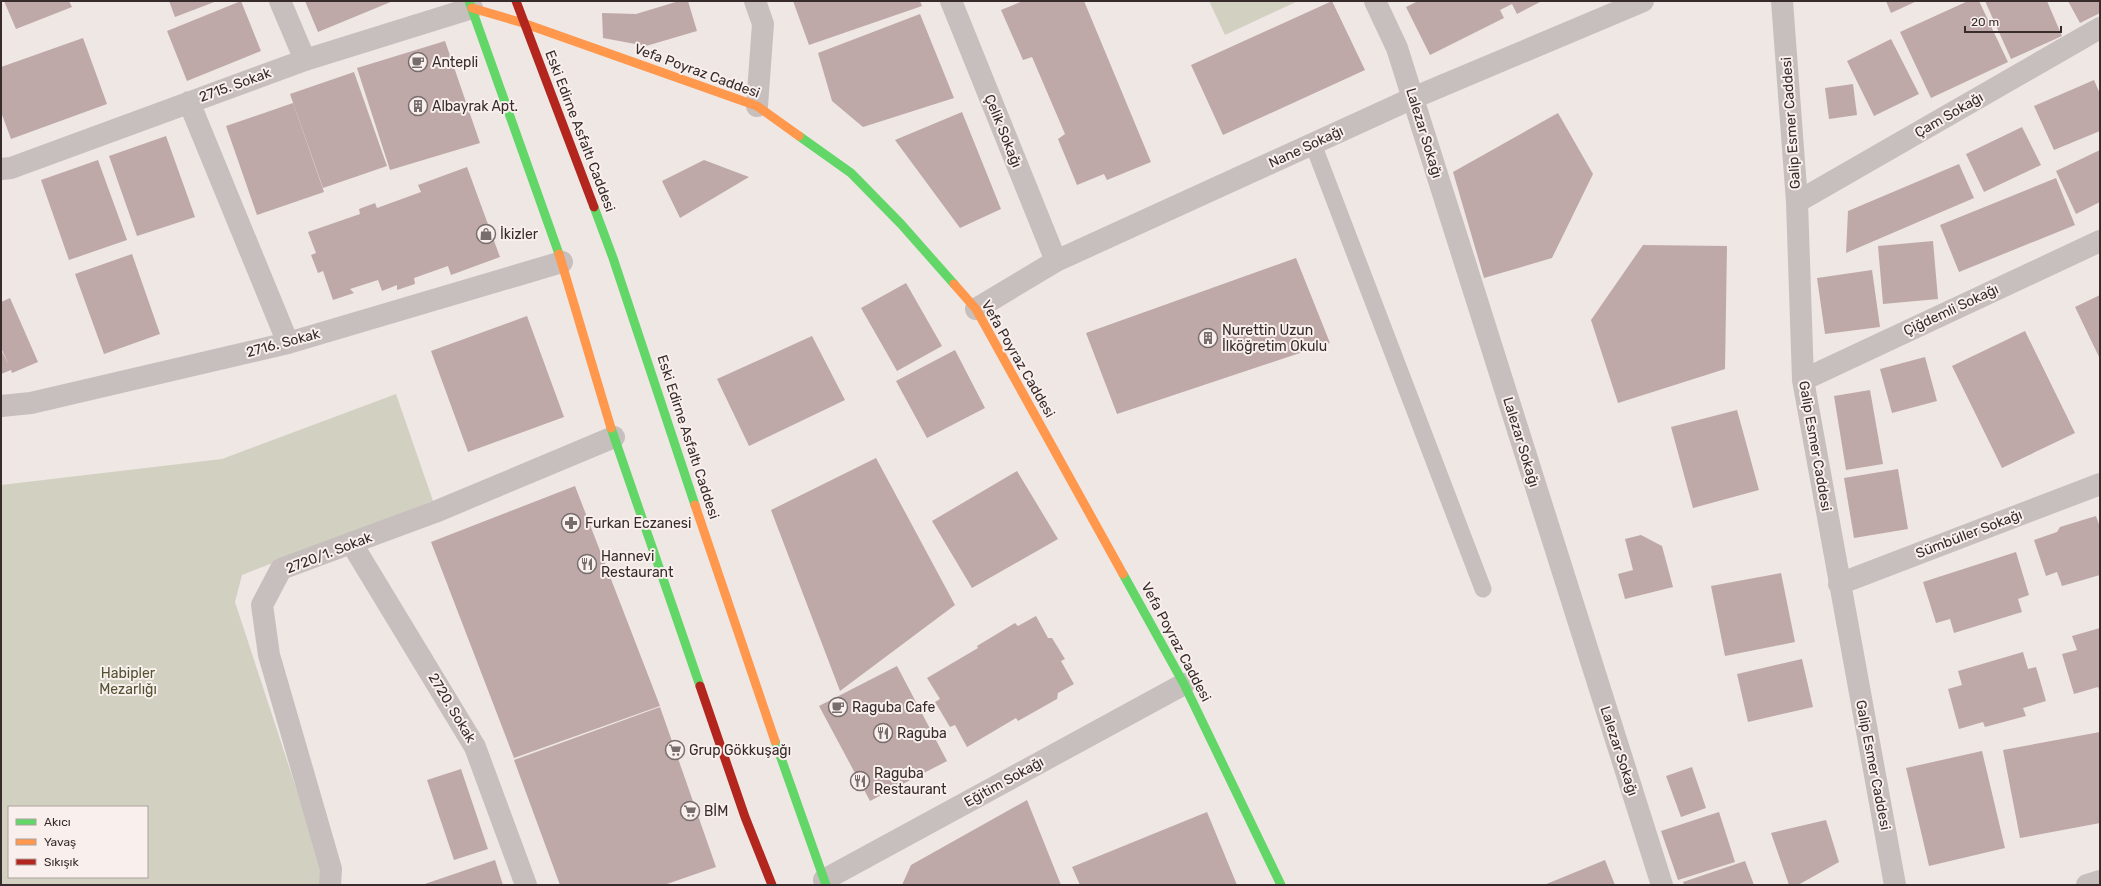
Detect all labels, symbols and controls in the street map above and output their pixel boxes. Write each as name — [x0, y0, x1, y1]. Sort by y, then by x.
scale bar — [1965, 8, 2061, 34]
text: 20 m — [1971, 15, 1999, 29]
street label: Vefa Poyraz Caddesi — [632, 40, 762, 102]
street label: Eski Edirne Asfaltı Caddesi — [541, 48, 619, 214]
cafe icon: Antepli — [407, 51, 429, 73]
place label: Antepli — [432, 54, 478, 71]
street label: Galip Esmer Caddesi — [1778, 56, 1804, 190]
street label: 2715. Sokak — [197, 64, 274, 106]
street label: Lalezar Sokağı — [1402, 86, 1446, 180]
street label: Çam Sokağı — [1912, 89, 1986, 141]
street label: Çelik Sokağı — [981, 92, 1025, 170]
building icon: Albayrak Apt. — [407, 95, 429, 117]
place label: Albayrak Apt. — [432, 98, 518, 115]
street label: Nane Sokağı — [1266, 122, 1346, 172]
shop icon: İkizler — [475, 223, 497, 245]
place label: İkizler — [500, 226, 539, 243]
street label: Çiğdemli Sokağı — [1901, 280, 2001, 340]
street label: Vefa Poyraz Caddesi — [977, 297, 1059, 421]
place label: Nurettin Uzun İlköğretim Okulu — [1222, 322, 1327, 355]
street label: 2716. Sokak — [244, 325, 322, 361]
building icon: Nurettin Uzun İlköğretim Okulu — [1197, 327, 1219, 349]
street label: Eski Edirne Asfaltı Caddesi — [653, 353, 723, 521]
street label: Galip Esmer Caddesi — [1795, 379, 1835, 513]
street label: Lalezar Sokağı — [1499, 395, 1543, 489]
street label: Sümbüller Sokağı — [1913, 506, 2025, 562]
pharmacy icon: Furkan Eczanesi — [560, 512, 582, 534]
place label: Furkan Eczanesi — [585, 515, 691, 532]
street label: 2720/1. Sokak — [284, 529, 375, 577]
place label: Hannevi Restaurant — [601, 548, 674, 581]
restaurant icon: Hannevi Restaurant — [576, 553, 598, 575]
street label: Vefa Poyraz Caddesi — [1137, 579, 1215, 705]
park label: Habipler Mezarlığı — [99, 665, 157, 698]
street label: 2720. Sokak — [425, 670, 480, 746]
cafe icon: Raguba Cafe — [827, 696, 849, 718]
street label: Galip Esmer Caddesi — [1852, 698, 1894, 832]
place label: Raguba Cafe — [852, 699, 935, 716]
street label: Lalezar Sokağı — [1596, 704, 1642, 798]
restaurant icon: Raguba — [872, 722, 894, 744]
place label: Raguba — [897, 725, 947, 742]
supermarket icon: Grup Gökkuşağı — [664, 739, 686, 761]
place label: Grup Gökkuşağı — [689, 742, 791, 759]
street label: Eğitim Sokağı — [961, 753, 1047, 811]
place label: Raguba Restaurant — [874, 765, 947, 798]
restaurant icon: Raguba Restaurant — [849, 770, 871, 792]
supermarket icon: BİM — [679, 800, 701, 822]
place label: BİM — [704, 803, 728, 820]
legend — [8, 806, 148, 878]
text: Akıcı — [44, 815, 71, 829]
text: Yavaş — [44, 835, 76, 849]
text: Sıkışık — [44, 855, 79, 869]

